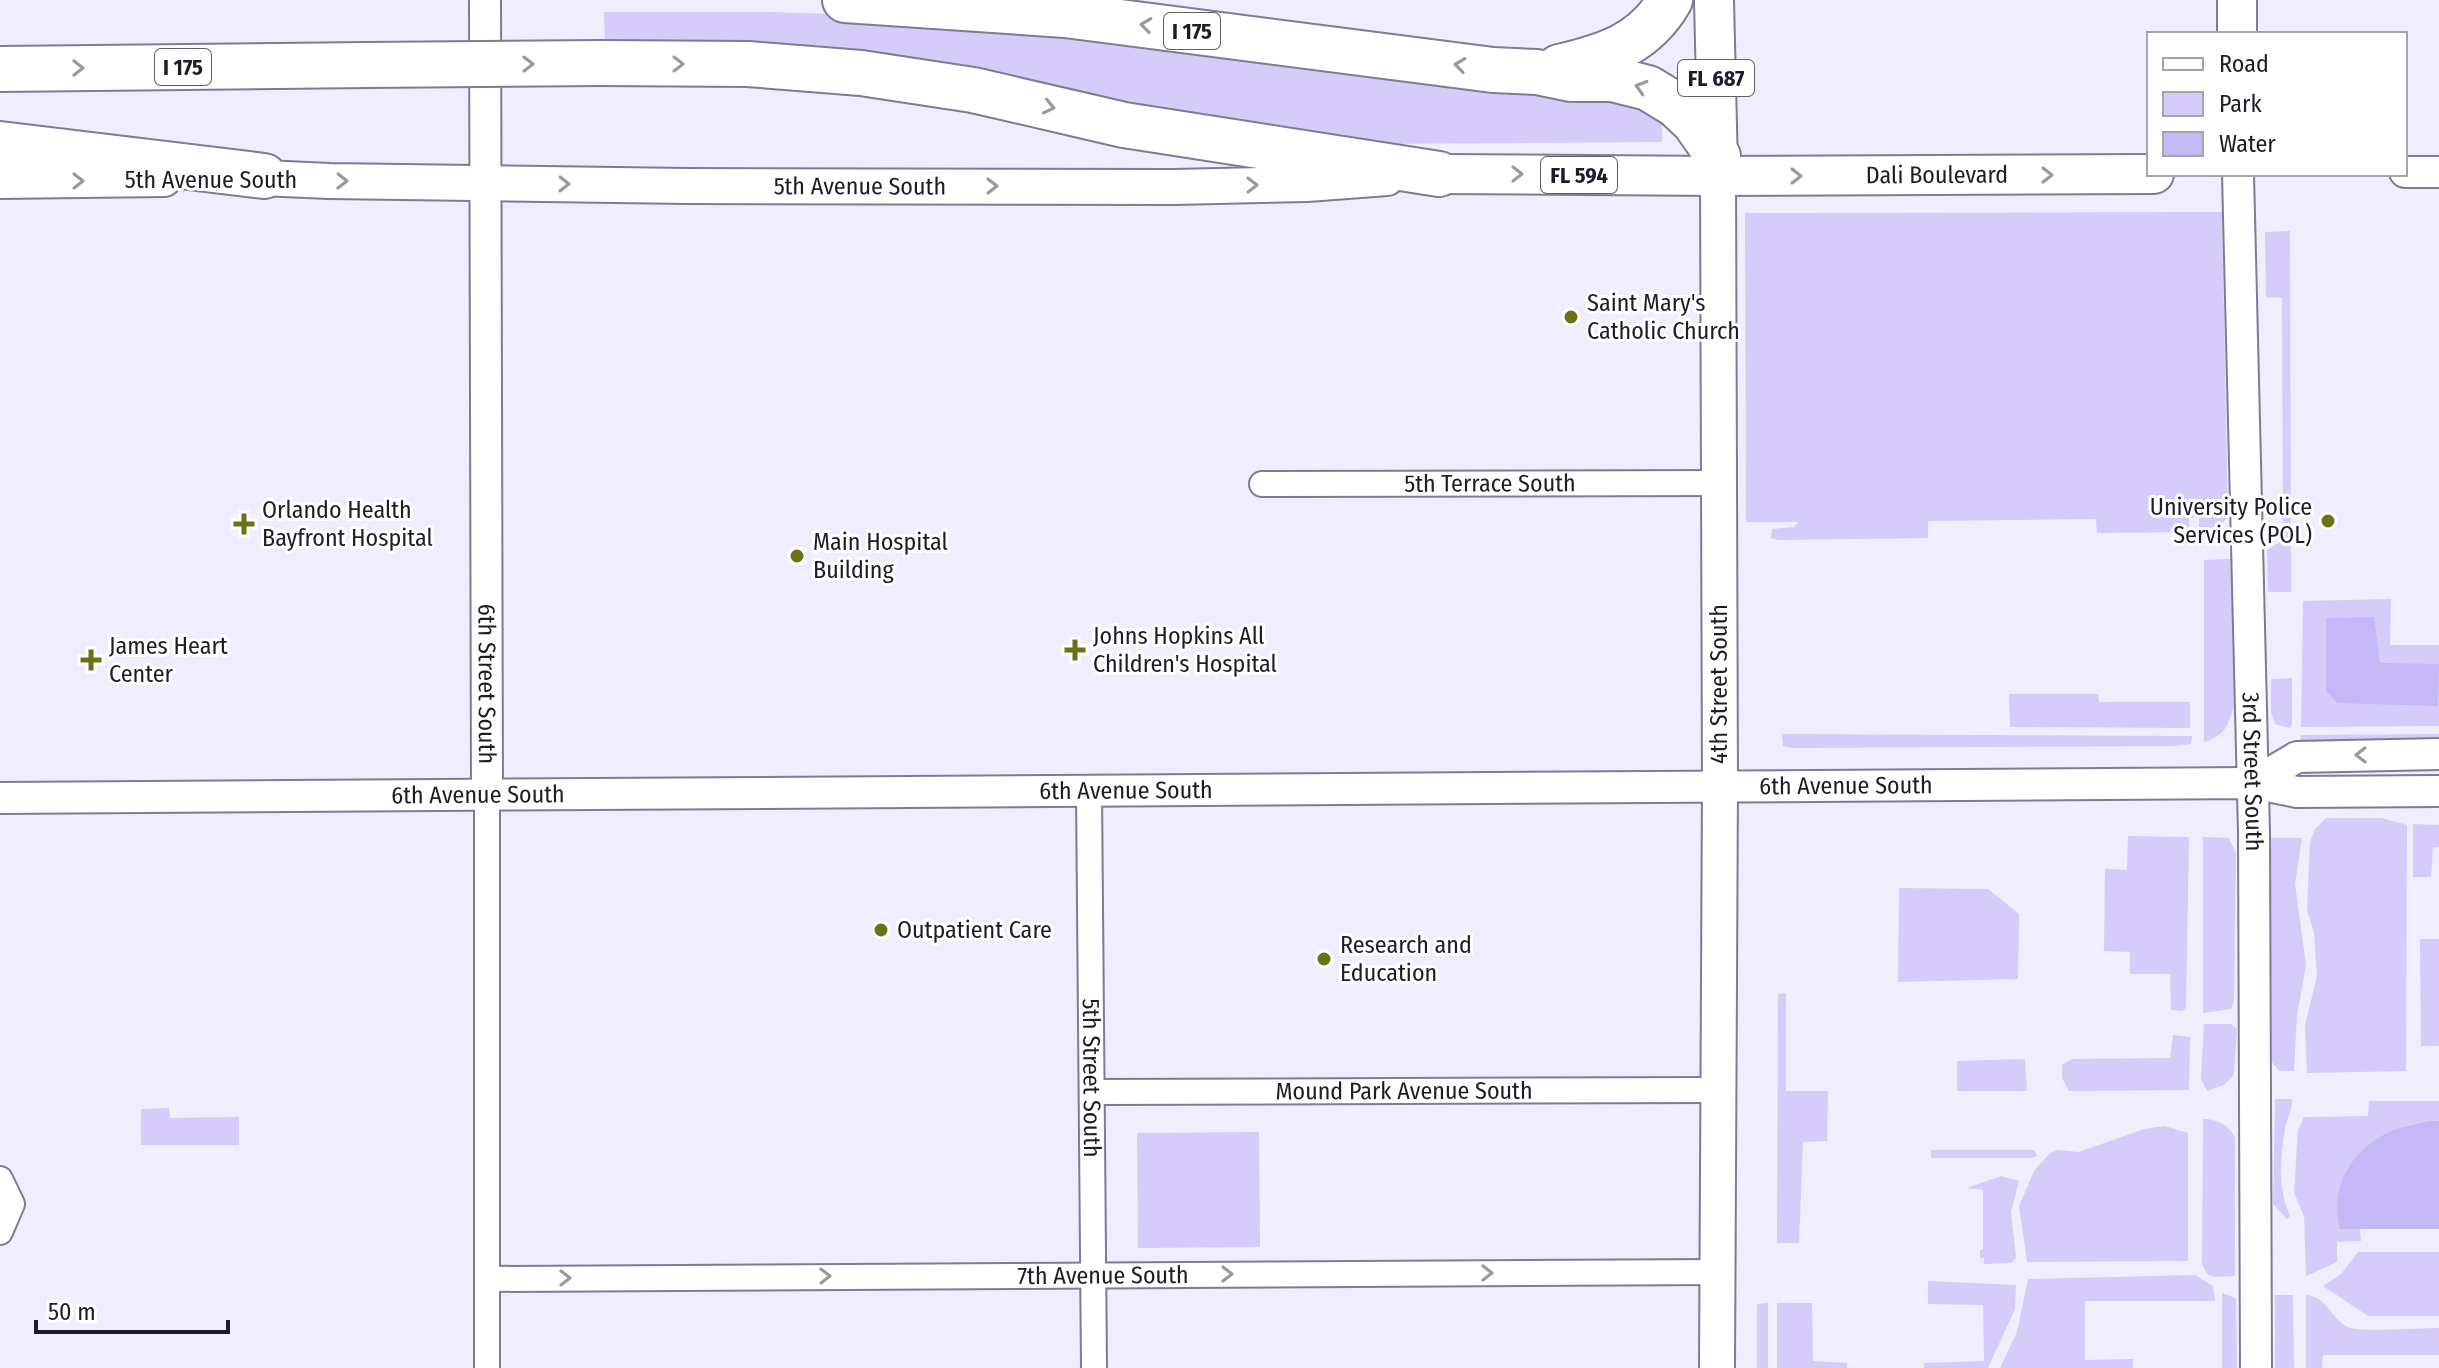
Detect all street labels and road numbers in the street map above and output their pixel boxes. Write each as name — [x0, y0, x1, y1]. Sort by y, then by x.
road number: I 175 — [1164, 13, 1220, 49]
road number: I 175 — [155, 49, 211, 85]
road number: FL 687 — [1678, 60, 1754, 96]
road number: FL 594 — [1541, 157, 1617, 193]
street label: Dali Boulevard — [1866, 161, 2008, 189]
street label: 5th Avenue South — [125, 166, 297, 194]
street label: 5th Avenue South — [774, 172, 946, 201]
street label: 5th Terrace South — [1404, 469, 1576, 498]
street label: 6th Street South — [473, 604, 501, 764]
street label: 4th Street South — [1705, 604, 1733, 764]
street label: 3rd Street South — [2237, 692, 2268, 852]
street label: 6th Avenue South — [1759, 771, 1933, 800]
street label: 6th Avenue South — [1039, 776, 1213, 805]
street label: 6th Avenue South — [391, 780, 565, 809]
street label: 5th Street South — [1077, 998, 1106, 1158]
street label: Mound Park Avenue South — [1275, 1077, 1533, 1105]
street label: 7th Avenue South — [1017, 1261, 1189, 1290]

